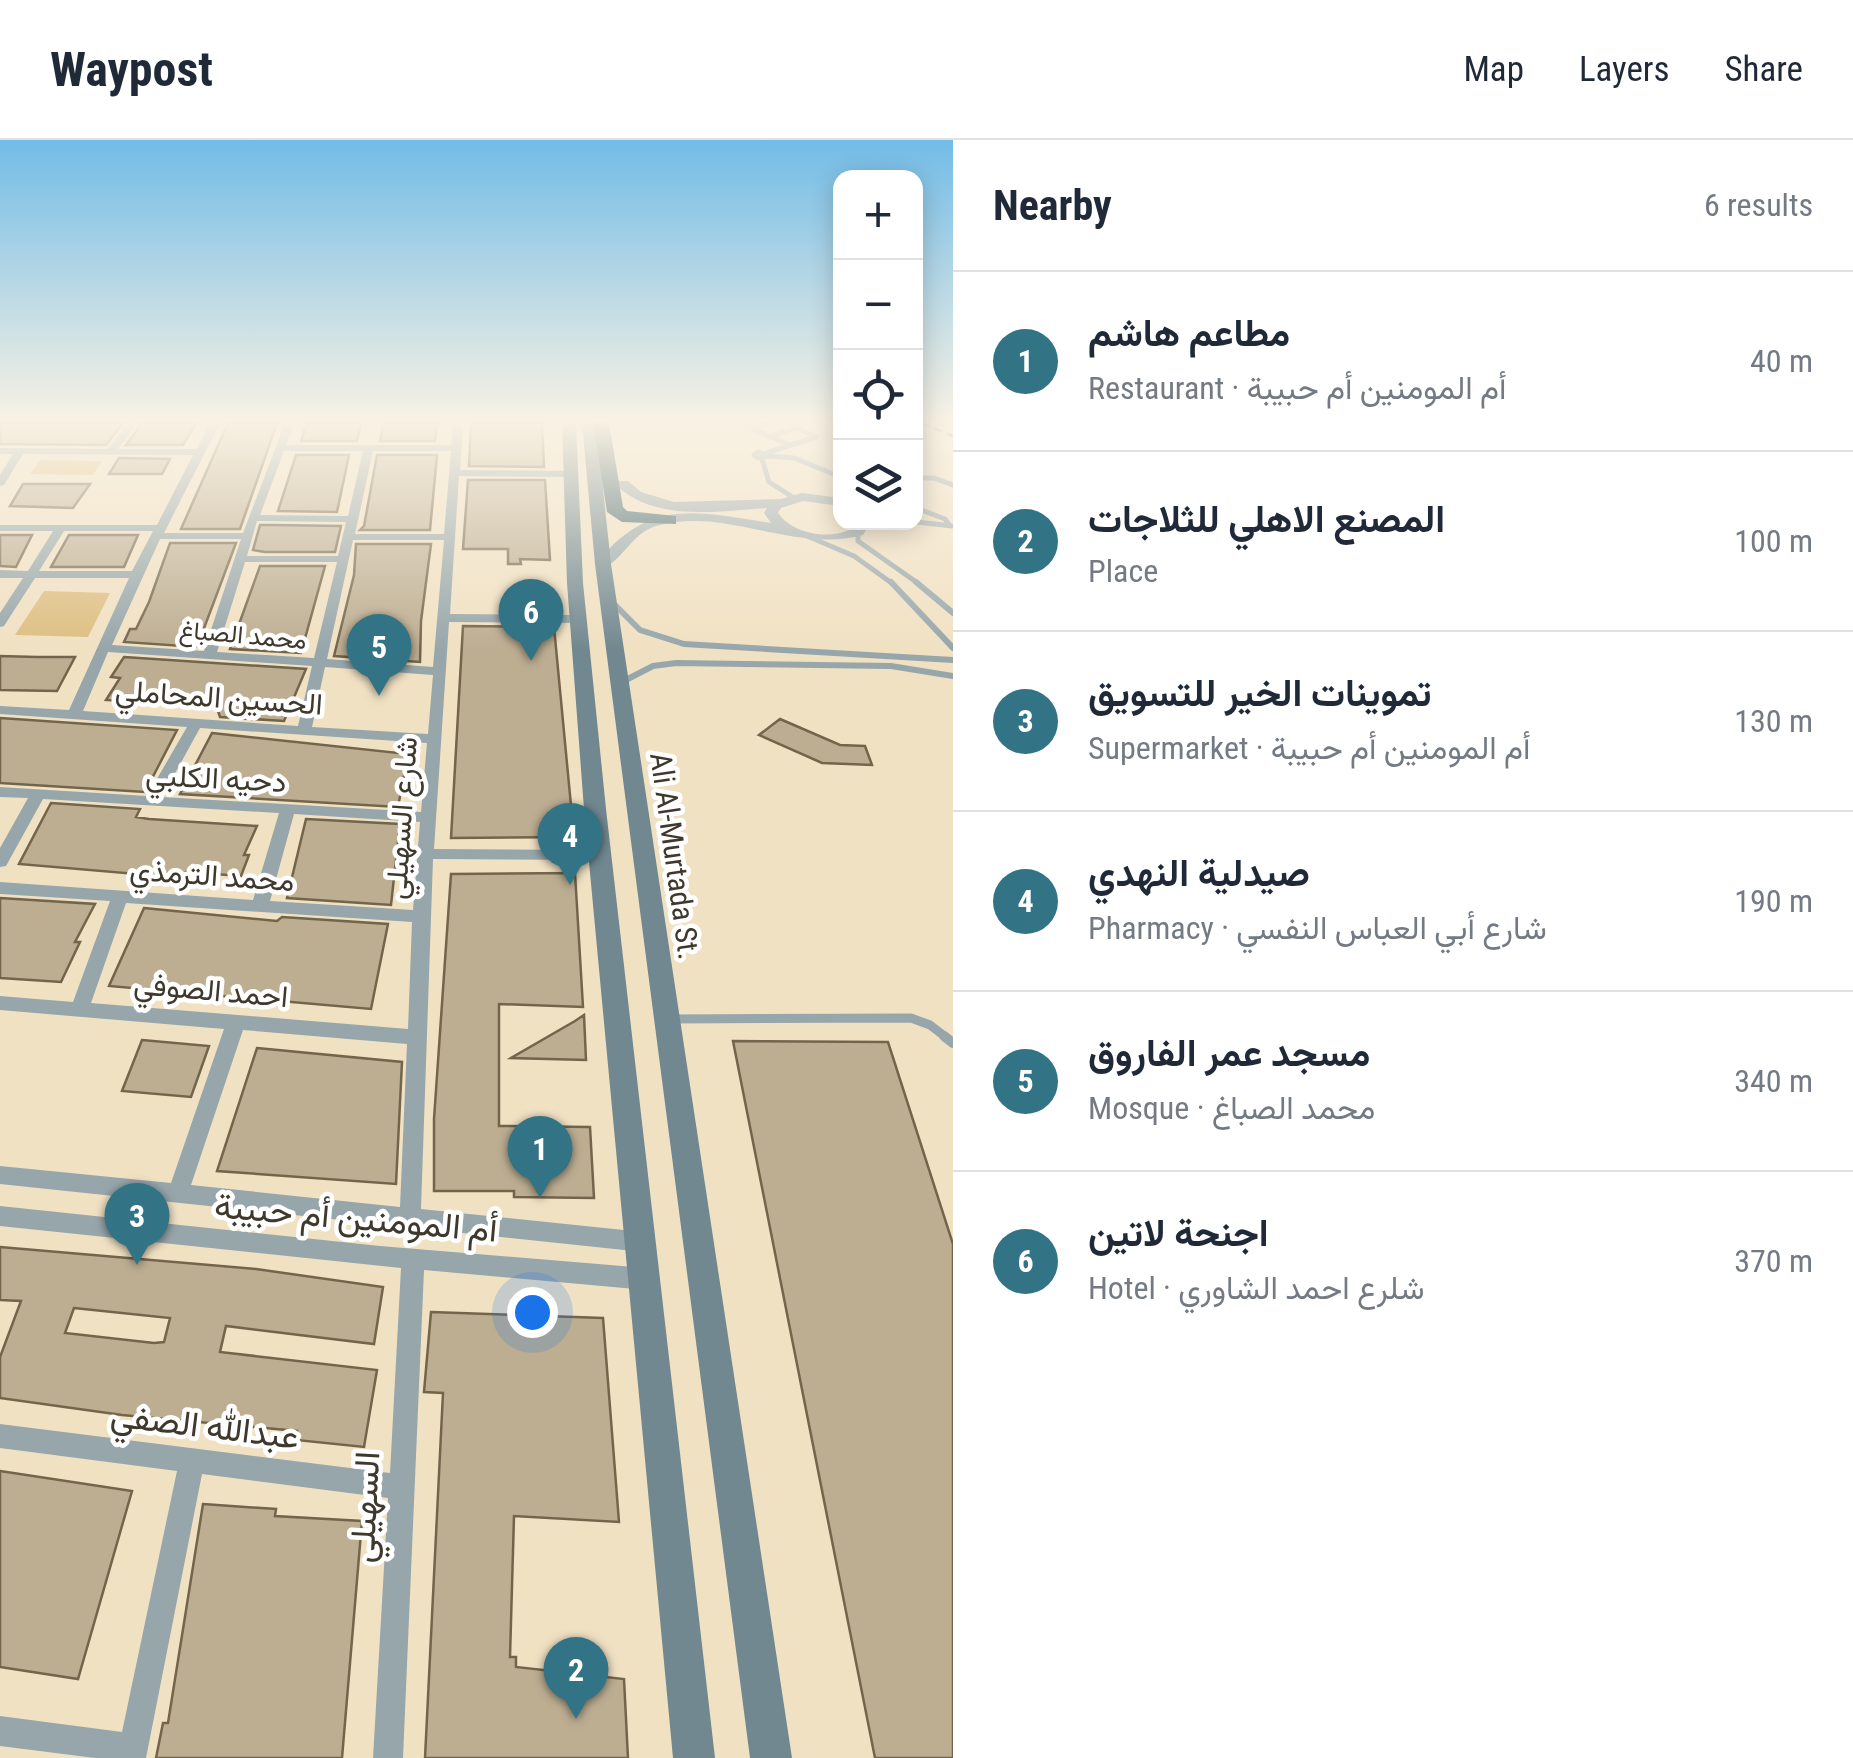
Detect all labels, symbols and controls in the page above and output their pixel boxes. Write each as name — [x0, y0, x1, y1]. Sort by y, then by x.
text: Waypost — [50, 41, 213, 98]
text: Map — [1463, 49, 1524, 90]
text: Layers — [1579, 49, 1669, 90]
text: Share — [1724, 49, 1803, 90]
map controls — [833, 170, 923, 530]
button: + — [833, 170, 923, 260]
text: Nearby — [993, 181, 1112, 230]
text: 6 results — [1704, 186, 1813, 224]
button: − — [833, 260, 923, 350]
text: مطاعم هاشم — [1088, 311, 1290, 355]
text: 1 — [1017, 342, 1034, 380]
text: 40 m — [1750, 342, 1813, 380]
button: locate — [833, 350, 923, 440]
text: Restaurant · أم المومنين أم حبيبة — [1088, 369, 1506, 407]
button: layers — [833, 440, 923, 530]
text: المصنع الاهلي للثلاجات — [1088, 497, 1445, 541]
text: 2 — [1017, 522, 1034, 560]
text: 100 m — [1734, 522, 1813, 560]
text: Place — [1088, 552, 1158, 590]
pin: 6 — [498, 578, 564, 661]
pin: 5 — [346, 614, 412, 696]
street label: محمد الصباغ — [178, 615, 308, 657]
text: تموينات الخير للتسويق — [1088, 671, 1432, 715]
street label: الحسين المحاملي — [114, 672, 324, 729]
text: 3 — [1017, 702, 1034, 740]
text: 130 m — [1734, 702, 1813, 740]
text: Supermarket · أم المومنين أم حبيبة — [1088, 729, 1530, 767]
street label: شارع السهيلي — [378, 735, 431, 901]
street label: Ali Al-Murtada St. — [643, 750, 707, 962]
street label: دحيه الكلبي — [144, 757, 287, 806]
pin: 4 — [538, 802, 602, 885]
text: صيدلية النهدي — [1088, 851, 1310, 895]
street label: محمد الترمذي — [128, 852, 296, 905]
text: 4 — [1017, 882, 1034, 920]
text: 190 m — [1734, 882, 1813, 920]
text: Pharmacy · شارع أبي العباس النفسي — [1088, 909, 1547, 947]
street label: احمد الصوفي — [132, 966, 290, 1021]
text: مسجد عمر الفاروق — [1088, 1031, 1370, 1075]
text: 5 — [1017, 1062, 1034, 1100]
text: 340 m — [1734, 1062, 1813, 1100]
text: Mosque · محمد الصباغ — [1088, 1089, 1375, 1127]
pin: 1 — [508, 1116, 572, 1198]
pin: 3 — [104, 1182, 170, 1265]
street label: أم المومنين أم حبيبة — [213, 1185, 499, 1253]
text: اجنحة لاتين — [1088, 1211, 1269, 1255]
text: 6 — [1017, 1242, 1034, 1280]
text: 370 m — [1734, 1242, 1813, 1280]
text: Hotel · شلرع احمد الشاوري — [1088, 1269, 1424, 1307]
your location — [507, 1287, 558, 1338]
street label: عبدالله الصفي — [107, 1394, 302, 1466]
street label: السهيلي — [342, 1450, 396, 1564]
pin: 2 — [544, 1636, 608, 1719]

